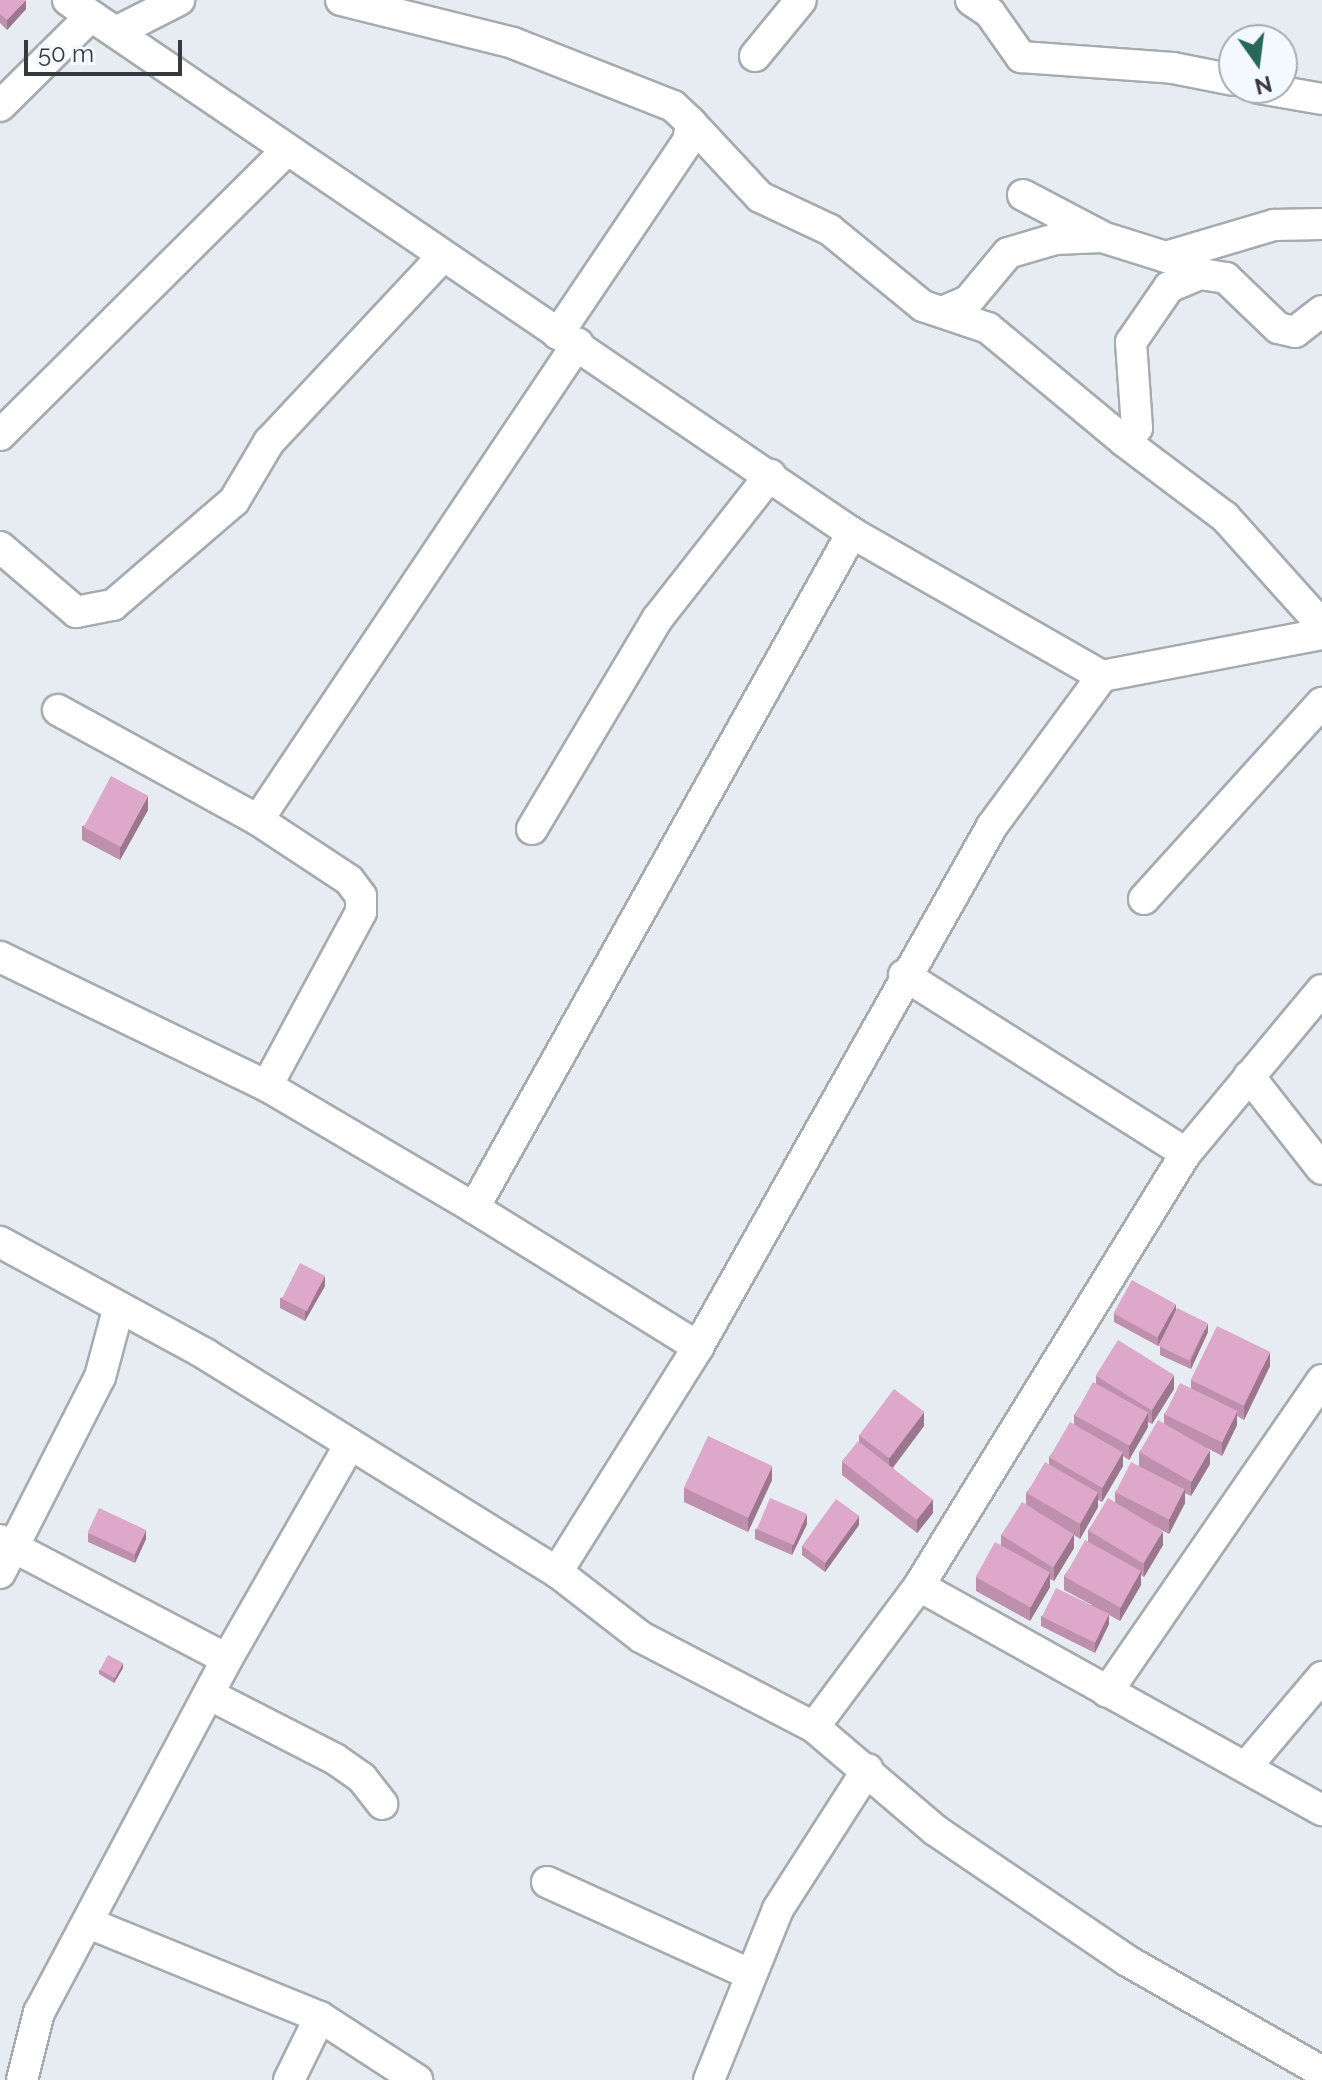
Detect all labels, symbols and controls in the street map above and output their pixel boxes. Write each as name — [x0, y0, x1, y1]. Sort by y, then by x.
scale bar — [28, 24, 186, 74]
north arrow — [1218, 24, 1298, 104]
text: 50 m — [38, 39, 94, 68]
text: N — [1252, 71, 1275, 100]

